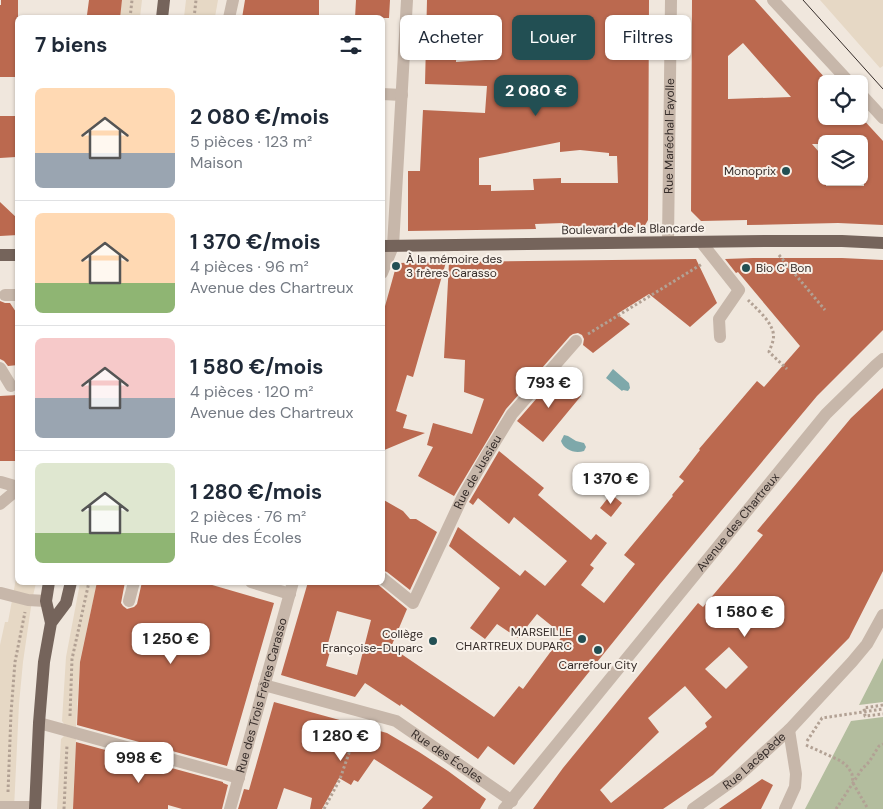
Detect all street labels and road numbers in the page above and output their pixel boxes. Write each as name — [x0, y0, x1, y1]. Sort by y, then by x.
street label: Rue Maréchal Fayolle — [661, 78, 678, 194]
street label: Boulevard de la Blancarde — [561, 220, 705, 238]
street label: Rue de Jussieu — [450, 432, 505, 512]
street label: Avenue des Chartreux — [693, 470, 783, 575]
street label: Rue des Trois Frères Carasso — [232, 616, 291, 775]
street label: Rue des Écoles — [408, 726, 486, 787]
street label: Rue Lacépède — [720, 729, 789, 793]

